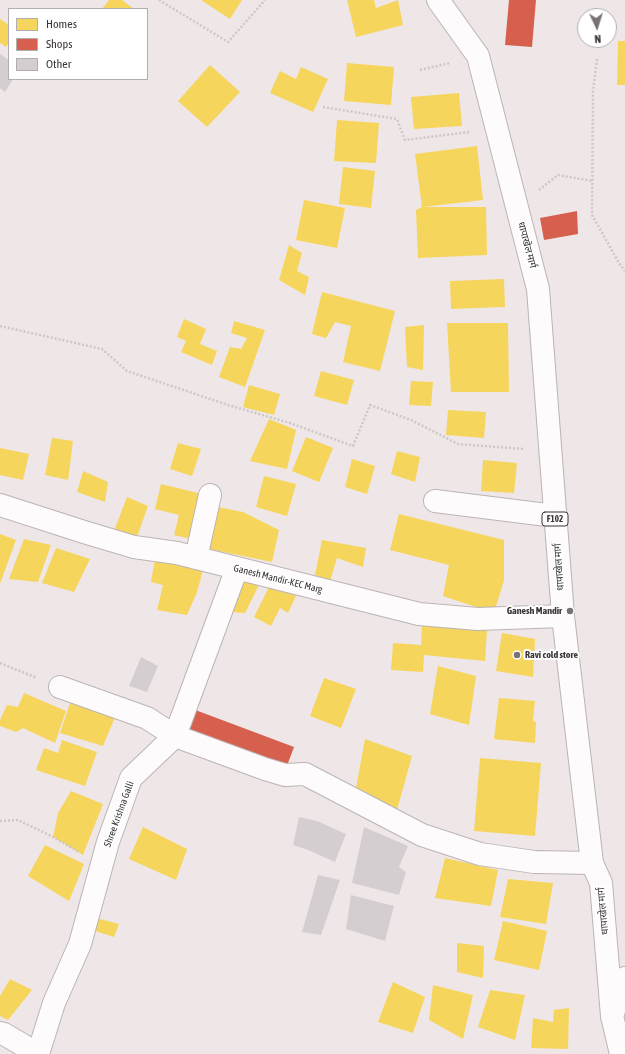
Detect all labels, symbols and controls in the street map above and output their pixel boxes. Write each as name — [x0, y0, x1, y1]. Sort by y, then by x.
legend — [8, 8, 148, 80]
north arrow — [577, 8, 617, 48]
text: Homes — [46, 17, 77, 31]
text: N — [594, 33, 601, 45]
text: Shops — [46, 37, 72, 51]
text: Other — [46, 57, 71, 71]
street label: धापाखेल मार्ग — [515, 220, 539, 270]
road number: F102 — [542, 512, 568, 526]
street label: धापाखेल मार्ग — [551, 543, 567, 591]
street label: Ganesh Mandir-KEC Marg — [232, 562, 324, 596]
place label: Ganesh Mandir — [507, 605, 562, 617]
marker: Ganesh Mandir — [565, 606, 575, 616]
place label: Ravi cold store — [525, 649, 578, 661]
marker: Ravi cold store — [512, 650, 522, 660]
street label: Shree Krishna Galli — [102, 779, 136, 849]
street label: धापाखेल मार्ग — [595, 887, 611, 935]

